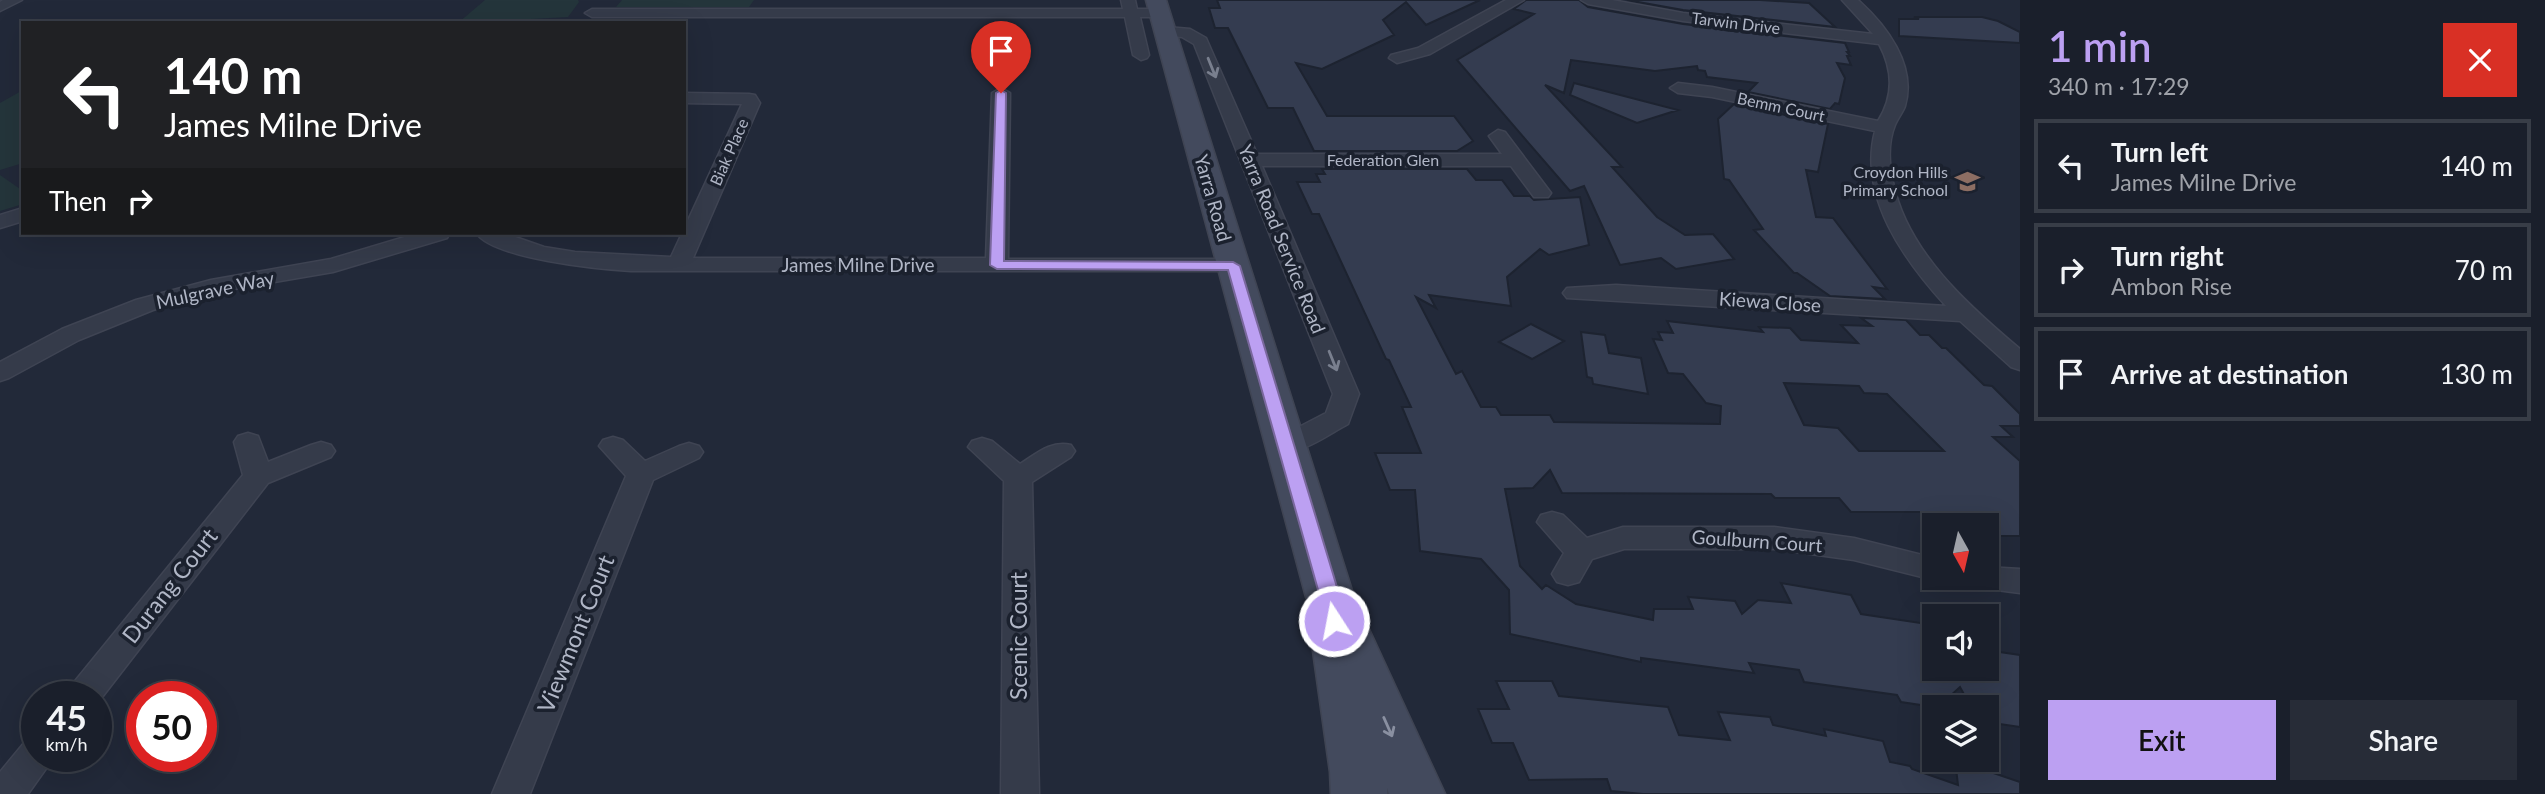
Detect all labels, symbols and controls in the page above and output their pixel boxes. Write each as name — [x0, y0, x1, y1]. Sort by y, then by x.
street label: Tarwin Drive — [1691, 8, 1781, 37]
pin — [971, 21, 1031, 93]
text: 1 min — [2048, 21, 2152, 71]
button: close — [2443, 23, 2517, 97]
icon: arrive — [982, 32, 1020, 70]
text: 140 m — [164, 46, 302, 104]
icon: left — [49, 49, 140, 140]
one-way arrow — [1207, 56, 1220, 78]
text: 340 m · 17:29 — [2048, 72, 2190, 100]
street label: Bemm Court — [1736, 88, 1827, 125]
text: James Milne Drive — [164, 105, 422, 144]
street label: Biak Place — [705, 115, 752, 188]
text: Turn left — [2111, 136, 2208, 168]
street label: Yarra Road Service Road — [1234, 141, 1331, 337]
icon: left — [2052, 147, 2090, 185]
street label: Federation Glen — [1327, 150, 1439, 169]
text: 140 m — [2440, 150, 2513, 182]
street label: Yarra Road — [1190, 152, 1237, 244]
place label: Croydon Hills Primary School — [1843, 162, 1948, 199]
school or university icon: Croydon Hills Primary School — [1954, 167, 1982, 195]
text: James Milne Drive — [2111, 168, 2296, 196]
icon: right — [121, 182, 159, 220]
text: Then — [49, 185, 107, 217]
text: Turn right — [2111, 240, 2224, 272]
icon: right — [2052, 251, 2090, 289]
street label: James Milne Drive — [781, 253, 935, 276]
text: 70 m — [2455, 254, 2513, 286]
street label: Mulgrave Way — [154, 266, 276, 313]
text: Ambon Rise — [2111, 272, 2232, 300]
street label: Kiewa Close — [1718, 286, 1822, 317]
one-way arrow — [1327, 350, 1340, 372]
icon: arrive — [2052, 355, 2090, 393]
text: Arrive at destination — [2111, 358, 2348, 390]
text: 130 m — [2440, 358, 2513, 390]
north arrow — [1922, 513, 1998, 590]
map controls — [1922, 513, 1999, 772]
street label: Durang Court — [116, 522, 223, 648]
street label: Goulburn Court — [1691, 524, 1823, 557]
street label: Viewmont Court — [531, 550, 620, 717]
street label: Scenic Court — [1004, 571, 1032, 700]
position arrow — [1297, 584, 1371, 658]
button: sound — [1922, 604, 1999, 681]
speed limit sign: 50 — [126, 681, 217, 772]
button: layers — [1922, 695, 1999, 772]
text: 45 — [46, 696, 87, 738]
button: Exit — [2048, 700, 2276, 780]
button: Share — [2290, 700, 2517, 780]
one-way arrow — [1382, 715, 1395, 737]
text: km/h — [45, 733, 88, 755]

